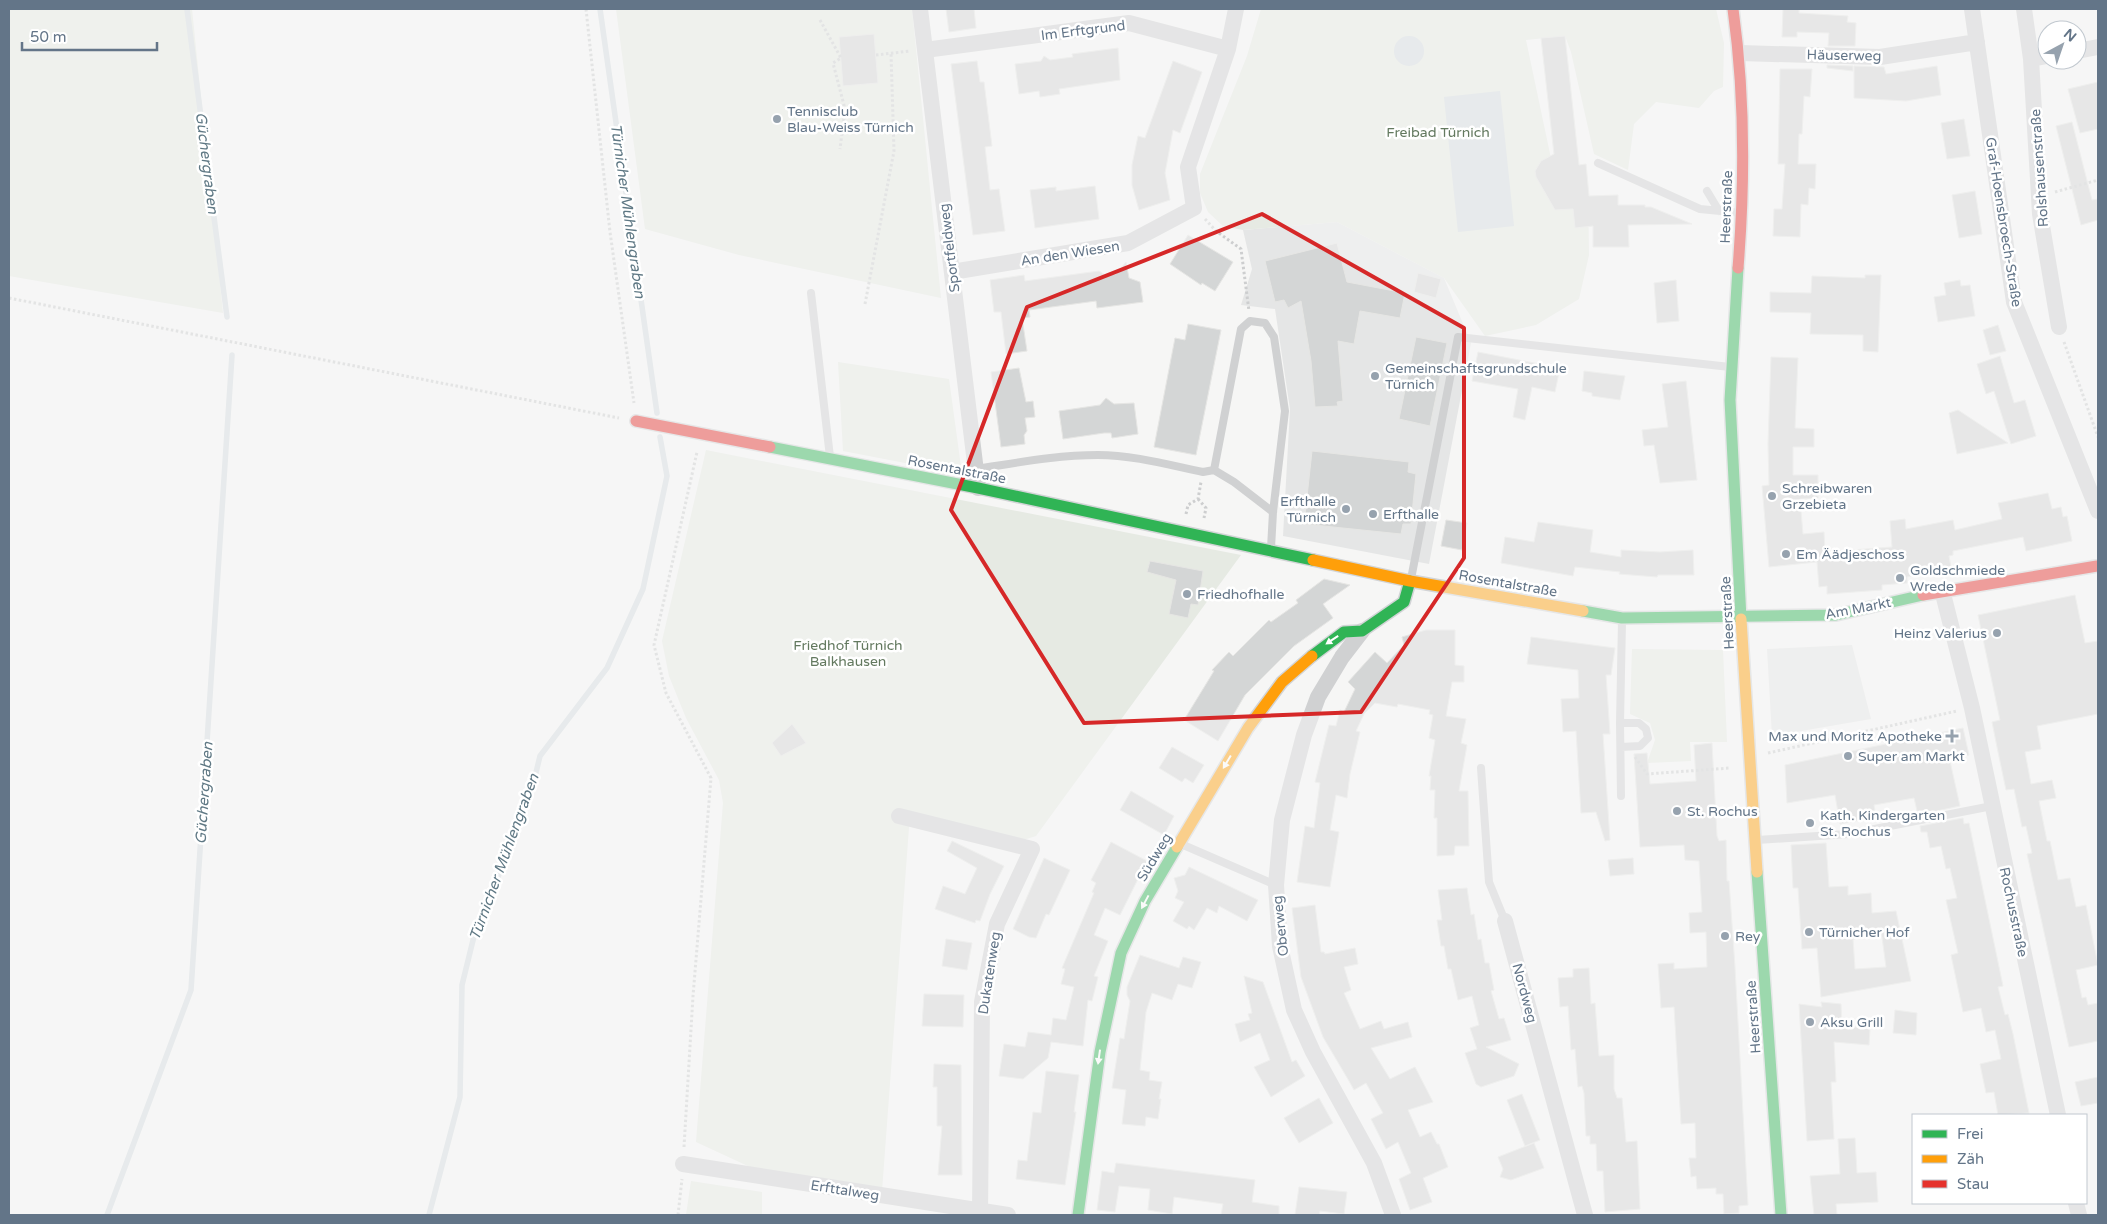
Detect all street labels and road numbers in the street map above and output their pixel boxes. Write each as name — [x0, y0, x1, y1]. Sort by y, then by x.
street label: Im Erftgrund — [1040, 17, 1126, 44]
street label: Häuserweg — [1807, 46, 1881, 65]
street label: Rolshausenstraße — [2027, 108, 2052, 228]
street label: Graf-Hoensbroech-Straße — [1982, 136, 2025, 308]
street label: Heerstraße — [1717, 170, 1736, 244]
street label: Sportfeldweg — [936, 202, 963, 293]
street label: An den Wiesen — [1019, 237, 1121, 270]
street label: Rosentalstraße — [906, 452, 1008, 487]
street label: Rosentalstraße — [1457, 566, 1559, 601]
street label: Heerstraße — [1717, 576, 1738, 650]
street label: Am Markt — [1824, 594, 1893, 623]
street label: Südweg — [1133, 830, 1176, 885]
street label: Rochusstraße — [1996, 866, 2031, 959]
street label: Oberweg — [1269, 895, 1292, 957]
street label: Dukatenweg — [975, 931, 1004, 1016]
street label: Nordweg — [1508, 961, 1541, 1025]
street label: Heerstraße — [1742, 980, 1765, 1054]
street label: Erfttalweg — [809, 1177, 880, 1204]

